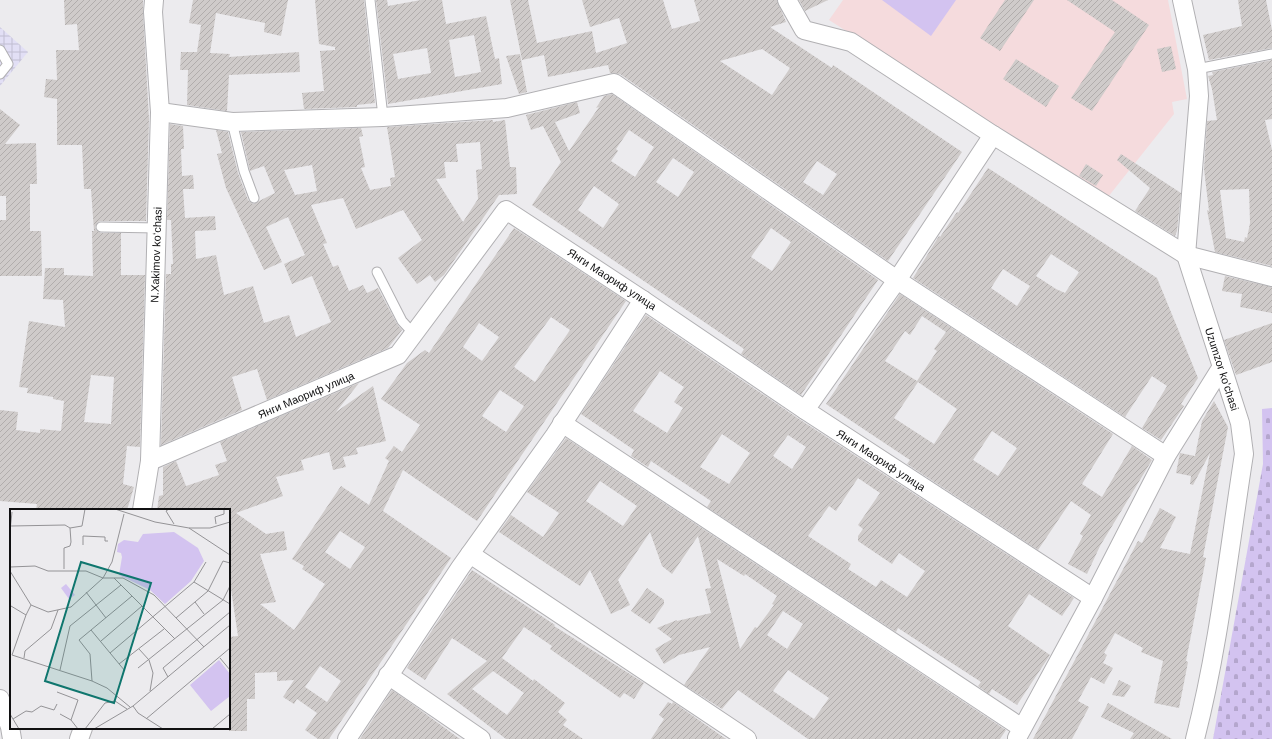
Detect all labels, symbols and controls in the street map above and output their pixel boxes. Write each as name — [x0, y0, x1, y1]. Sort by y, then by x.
street label: N.Xakimov koʻchasi — [148, 207, 164, 303]
street label: Янги Маориф улица — [565, 246, 659, 313]
street label: Uzumzor koʻchasi — [1203, 326, 1241, 412]
street label: Янги Маориф улица — [256, 369, 357, 421]
street label: Янги Маориф улица — [834, 427, 928, 494]
inset map — [10, 509, 230, 729]

